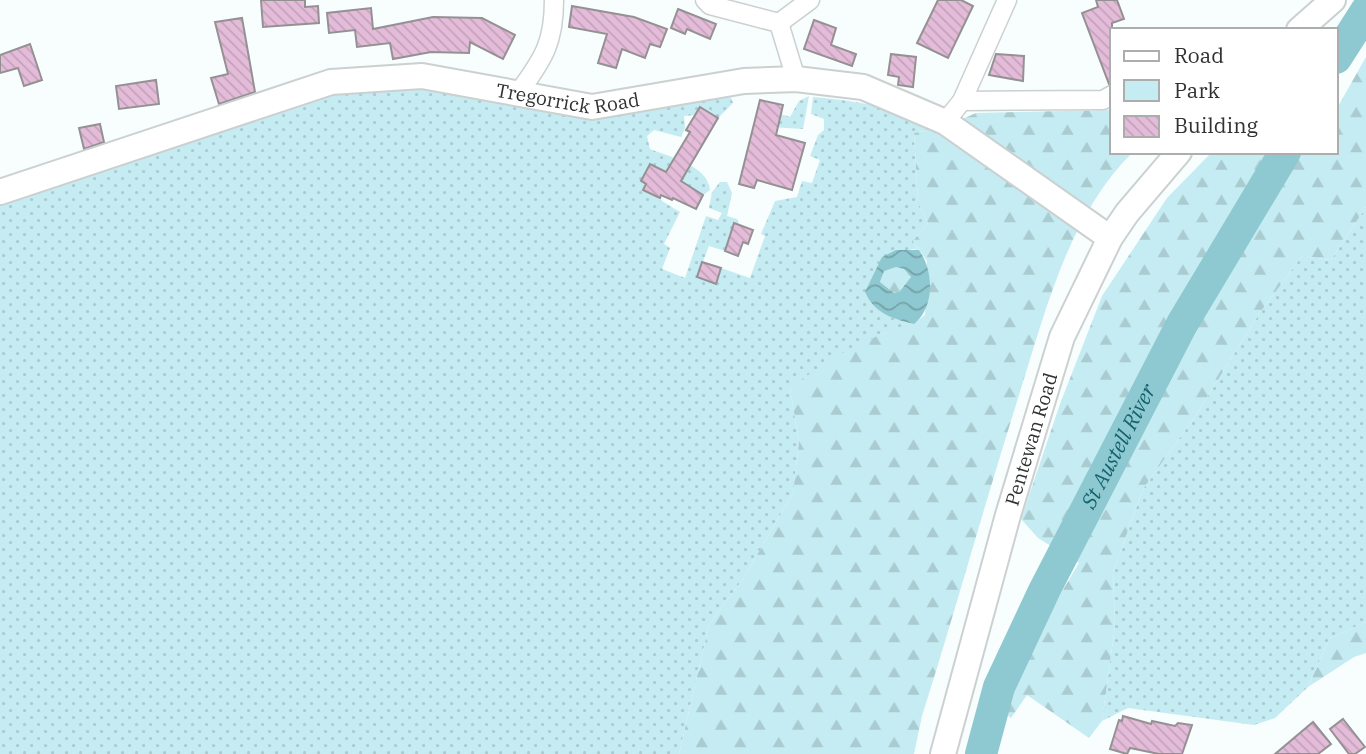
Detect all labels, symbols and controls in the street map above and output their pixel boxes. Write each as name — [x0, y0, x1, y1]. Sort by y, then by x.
legend — [1110, 28, 1338, 154]
text: Road — [1174, 41, 1224, 69]
text: Park — [1174, 76, 1221, 104]
street label: Tregorrick Road — [494, 78, 641, 119]
text: Building — [1174, 111, 1259, 139]
street label: Pentewan Road — [1000, 370, 1062, 508]
water label: St Austell River — [1074, 378, 1162, 514]

